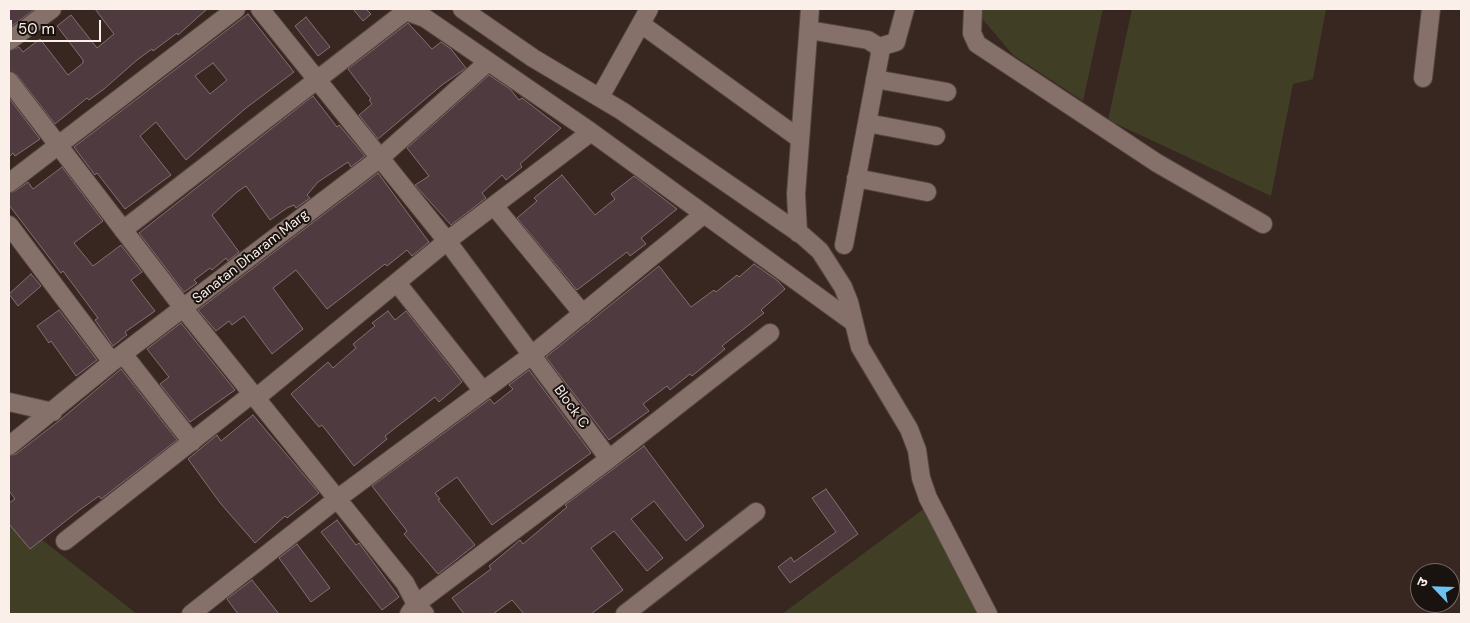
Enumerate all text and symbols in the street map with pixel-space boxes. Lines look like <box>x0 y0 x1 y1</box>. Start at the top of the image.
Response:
scale bar <box>12 10 104 42</box>
text: 50 m <box>18 19 55 39</box>
street label: Sanatan Dharam Marg <box>190 206 312 308</box>
street label: Block C <box>550 382 592 432</box>
north arrow <box>1410 563 1460 613</box>
text: उ <box>1412 575 1432 590</box>

